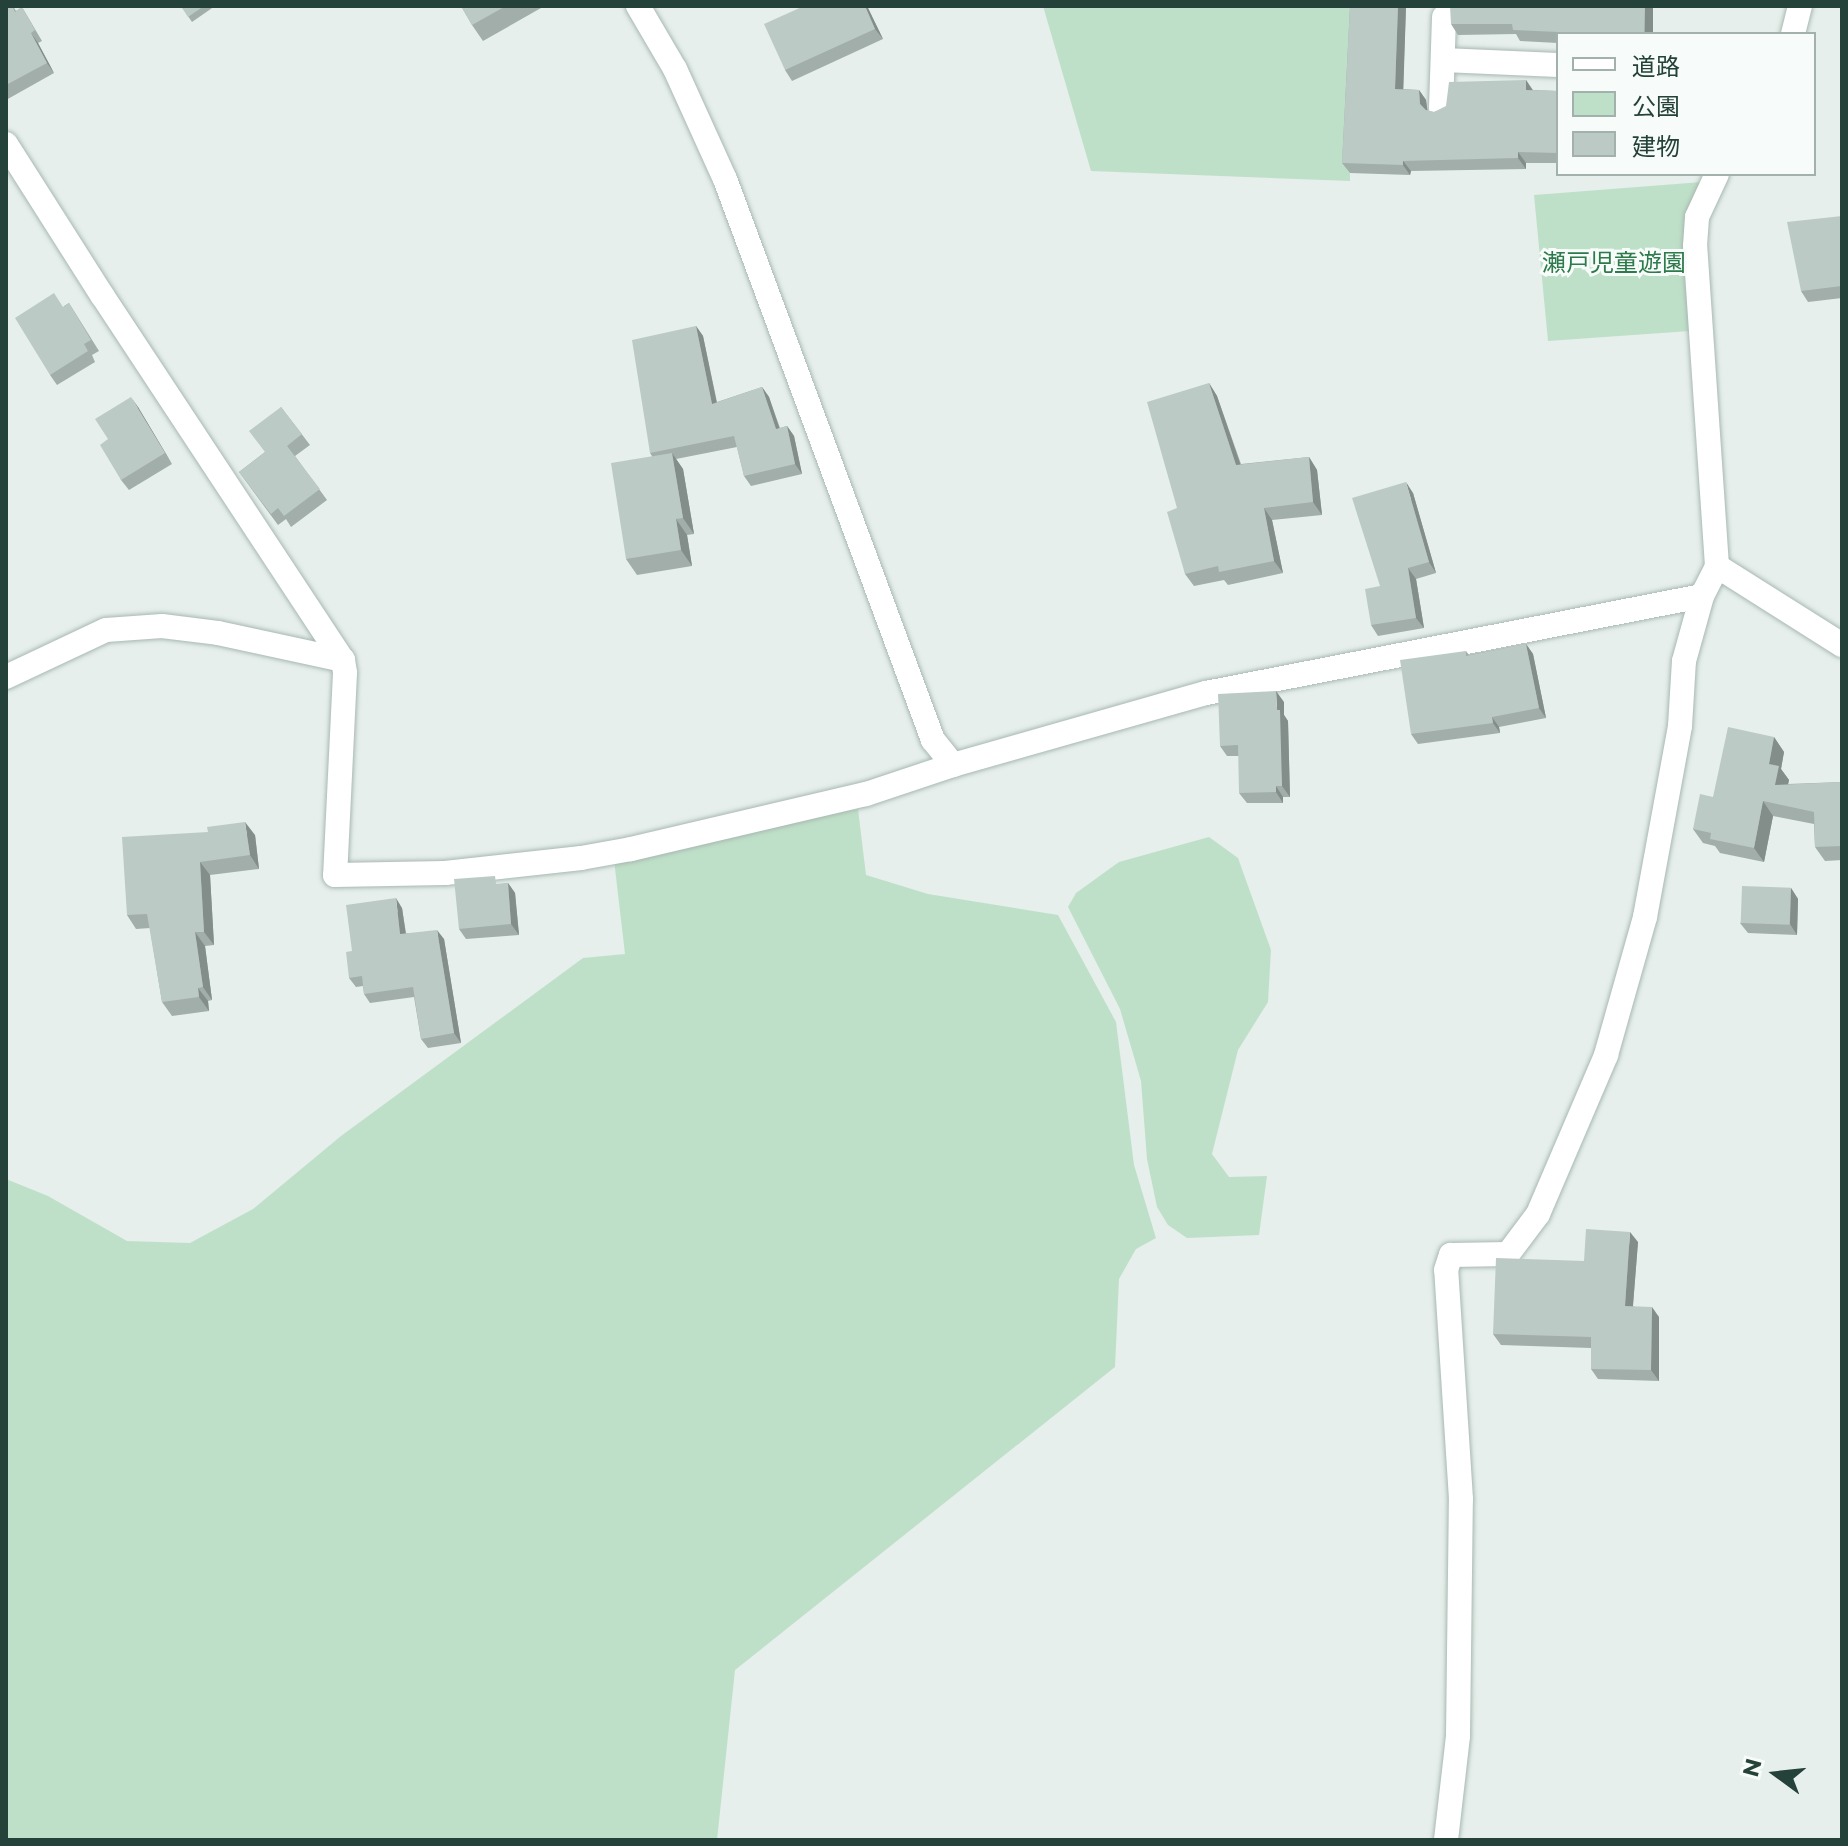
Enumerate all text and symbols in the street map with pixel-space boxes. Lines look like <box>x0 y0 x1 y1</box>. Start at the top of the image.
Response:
legend <box>1556 32 1816 176</box>
text: 道路 <box>1632 52 1680 81</box>
text: 公園 <box>1632 92 1680 121</box>
text: 建物 <box>1632 132 1680 161</box>
park label: 瀬戸児童遊園 <box>1542 249 1686 277</box>
north arrow <box>1736 1734 1816 1814</box>
text: N <box>1737 1756 1768 1780</box>

